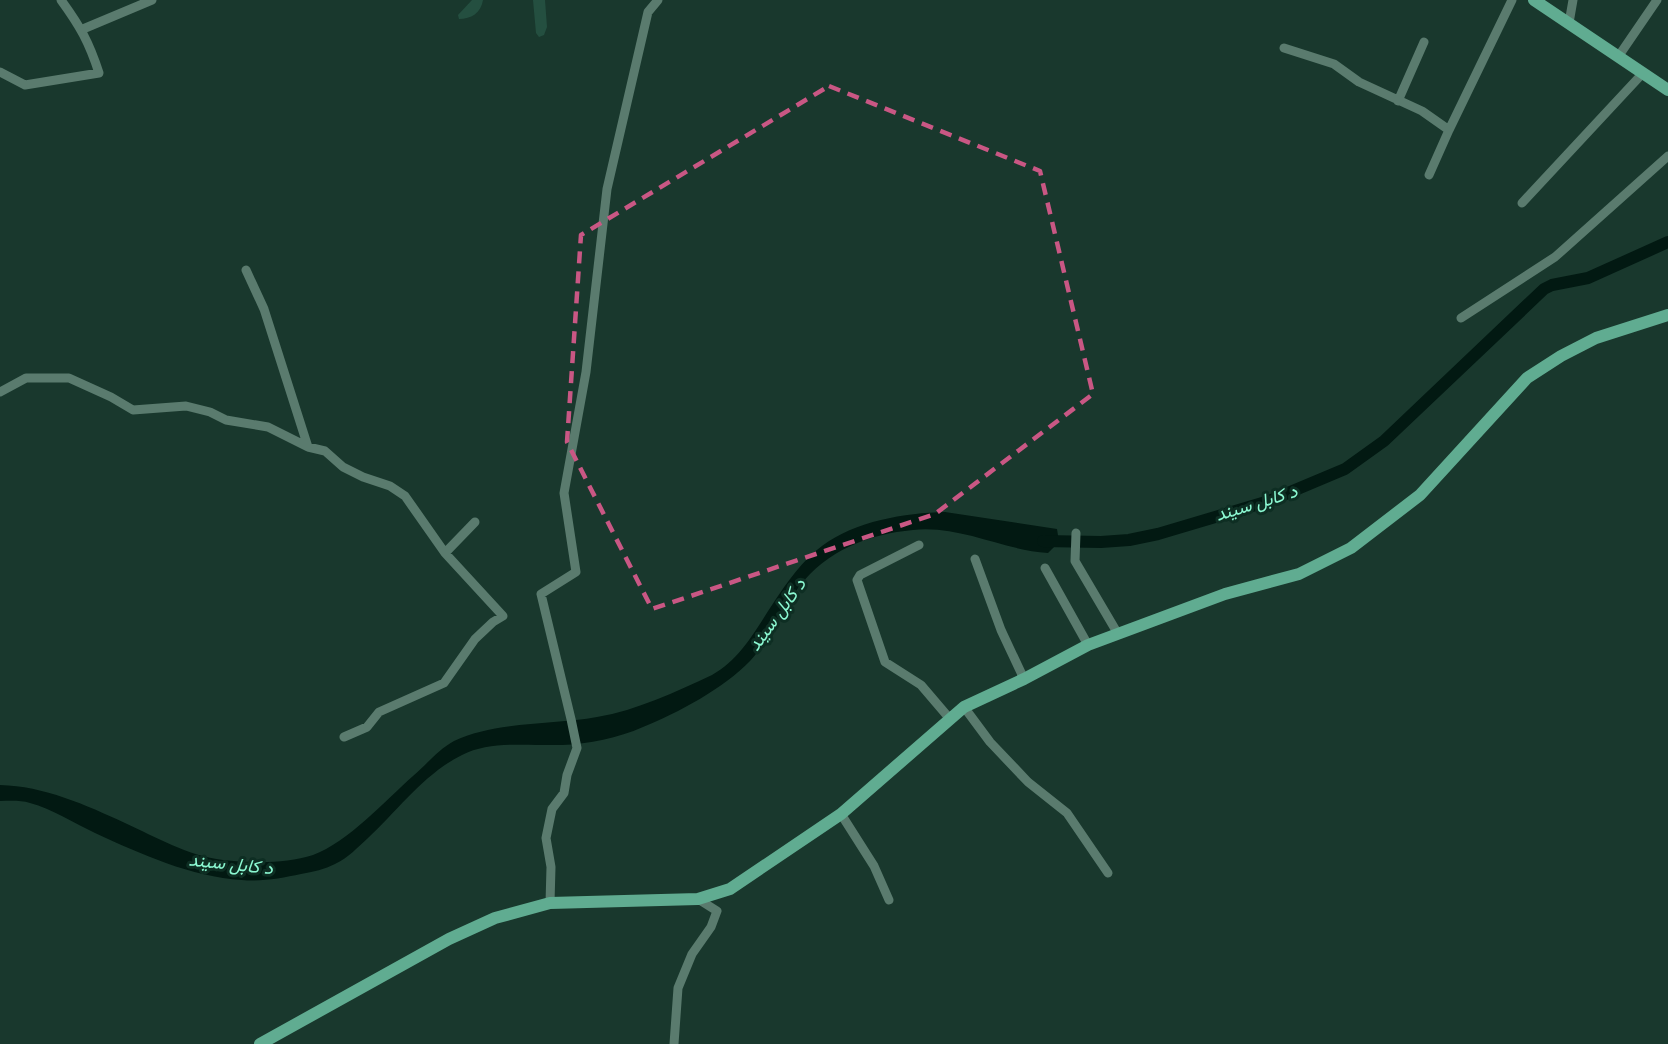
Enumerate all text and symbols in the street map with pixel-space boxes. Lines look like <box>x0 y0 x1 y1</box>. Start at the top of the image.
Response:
water label: د کابل سيند <box>1212 478 1300 526</box>
water label: د کابل سيند <box>741 572 811 655</box>
water label: د کابل سيند <box>188 847 275 879</box>

